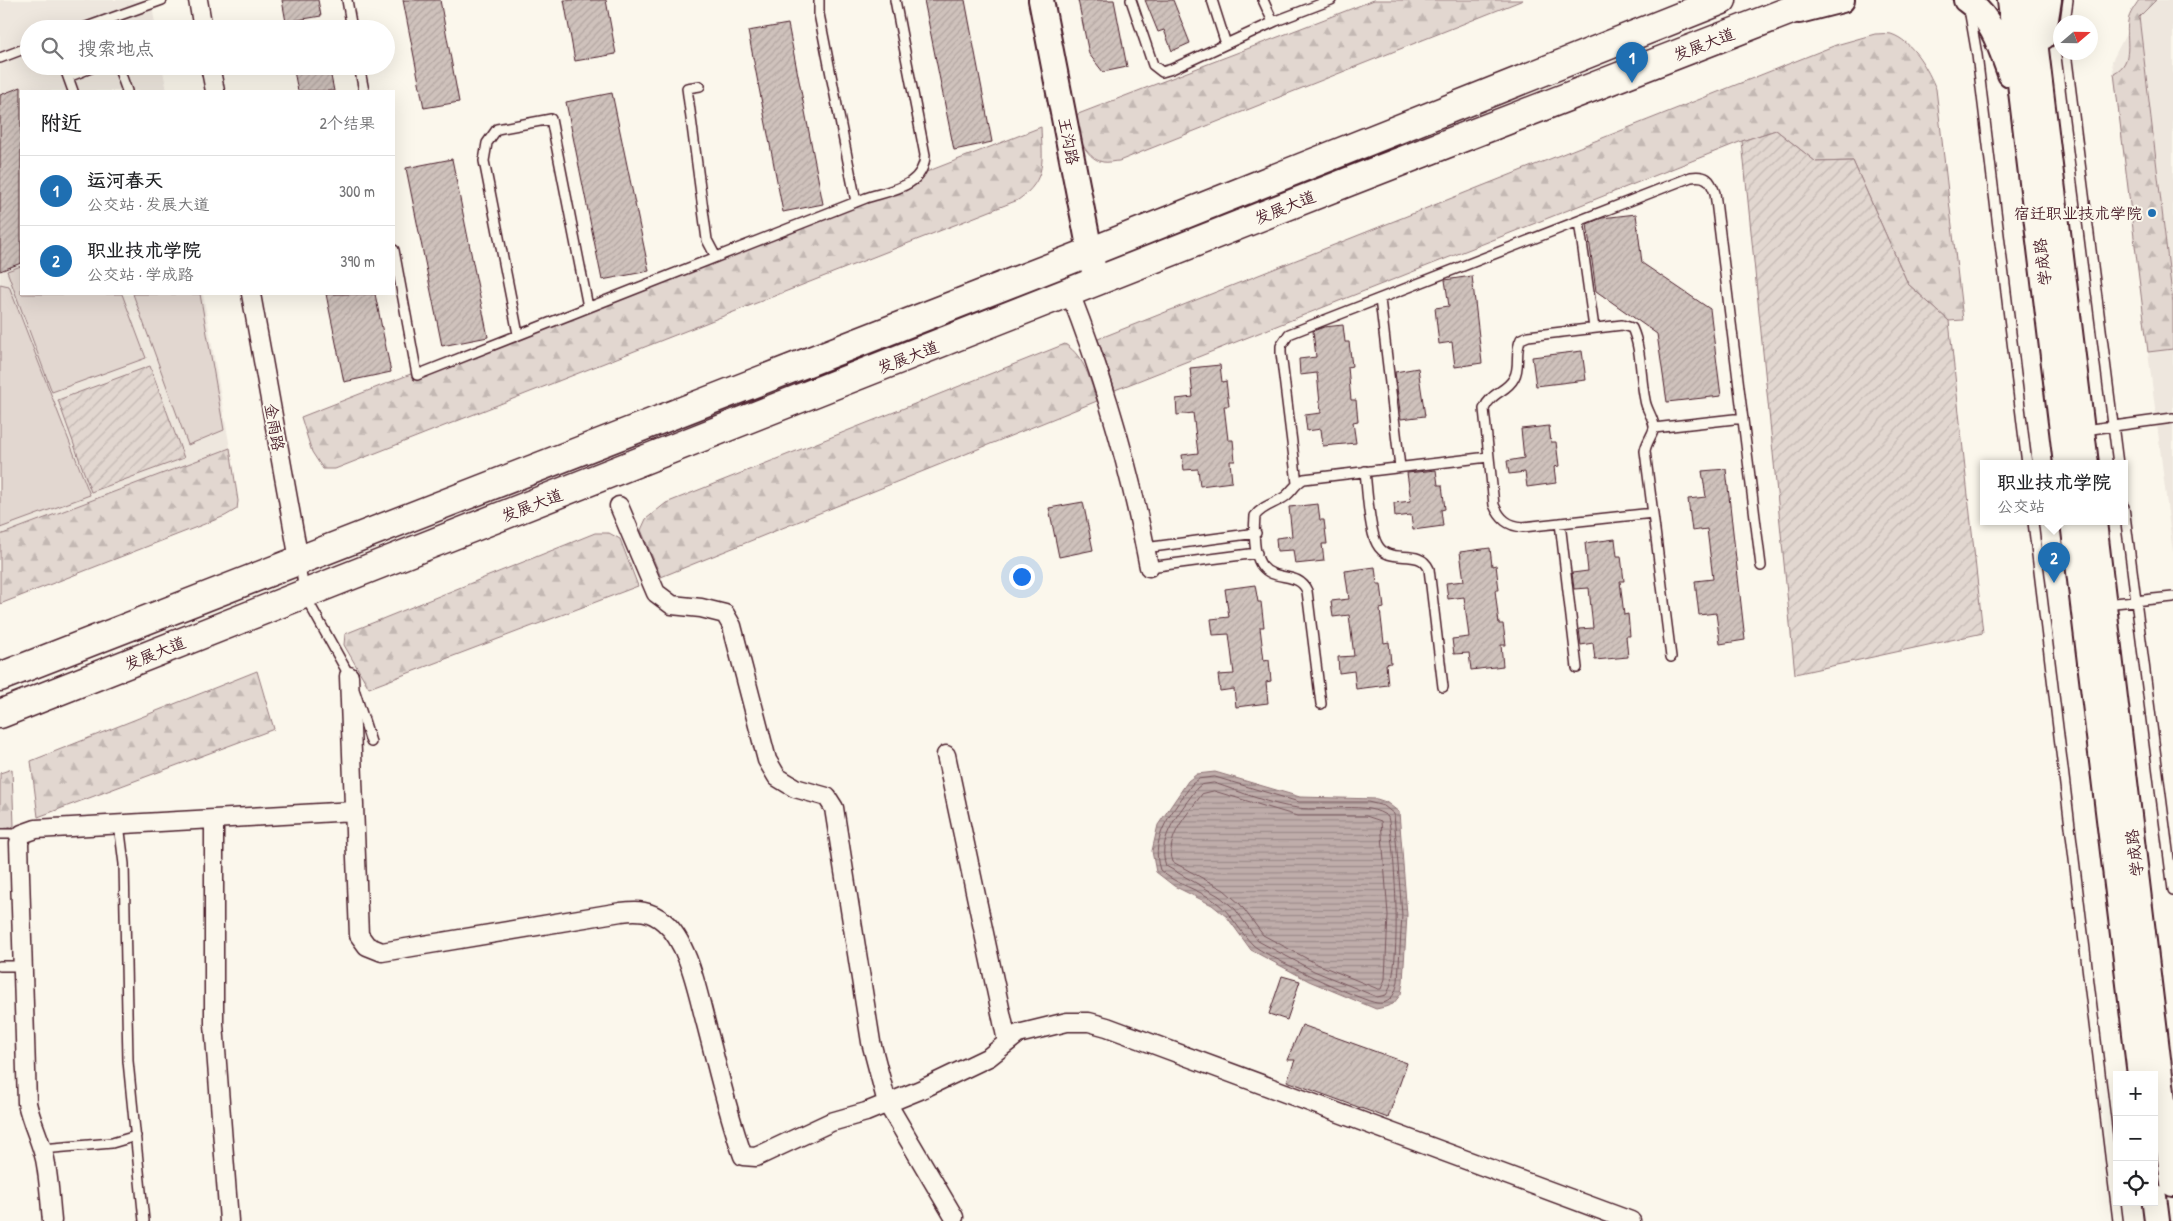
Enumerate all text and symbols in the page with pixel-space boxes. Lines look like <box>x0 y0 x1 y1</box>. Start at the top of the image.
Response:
north arrow <box>2053 15 2098 60</box>
search box <box>20 20 395 75</box>
street label: 发展大道 <box>1670 22 1738 66</box>
icon: search <box>38 34 66 62</box>
text: 搜索地点 <box>78 35 154 61</box>
pin: 1 <box>1616 42 1648 83</box>
text: 附近 <box>40 108 82 137</box>
text: 2个结果 <box>320 112 375 134</box>
street label: 王沟路 <box>1054 115 1084 167</box>
text: 运河春天 <box>87 167 163 193</box>
text: 1 <box>53 180 59 202</box>
text: 300 m <box>339 180 375 202</box>
street label: 发展大道 <box>1251 185 1319 229</box>
text: 公交站 · 发展大道 <box>87 193 210 215</box>
place label: 宿迁职业技术学院 <box>2014 202 2142 224</box>
marker: 宿迁职业技术学院 <box>2146 207 2158 219</box>
text: 职业技术学院 <box>87 237 201 263</box>
street label: 学成路 <box>2028 237 2056 287</box>
text: 2 <box>52 250 60 272</box>
text: 390 m <box>340 250 375 272</box>
text: 公交站 · 学成路 <box>87 263 194 285</box>
street label: 发展大道 <box>874 335 942 379</box>
street label: 金雨路 <box>260 401 290 453</box>
popup <box>1980 460 2128 525</box>
text: 职业技术学院 <box>1997 469 2111 495</box>
street label: 发展大道 <box>498 483 566 527</box>
text: 公交站 <box>1997 495 2045 517</box>
pin: 2 <box>2038 542 2070 583</box>
your location <box>1009 564 1035 590</box>
street label: 发展大道 <box>121 631 189 675</box>
street label: 学成路 <box>2120 828 2148 878</box>
map controls <box>2113 1071 2158 1206</box>
button: + <box>2113 1071 2158 1116</box>
button: − <box>2113 1116 2158 1161</box>
button: locate <box>2113 1161 2158 1206</box>

